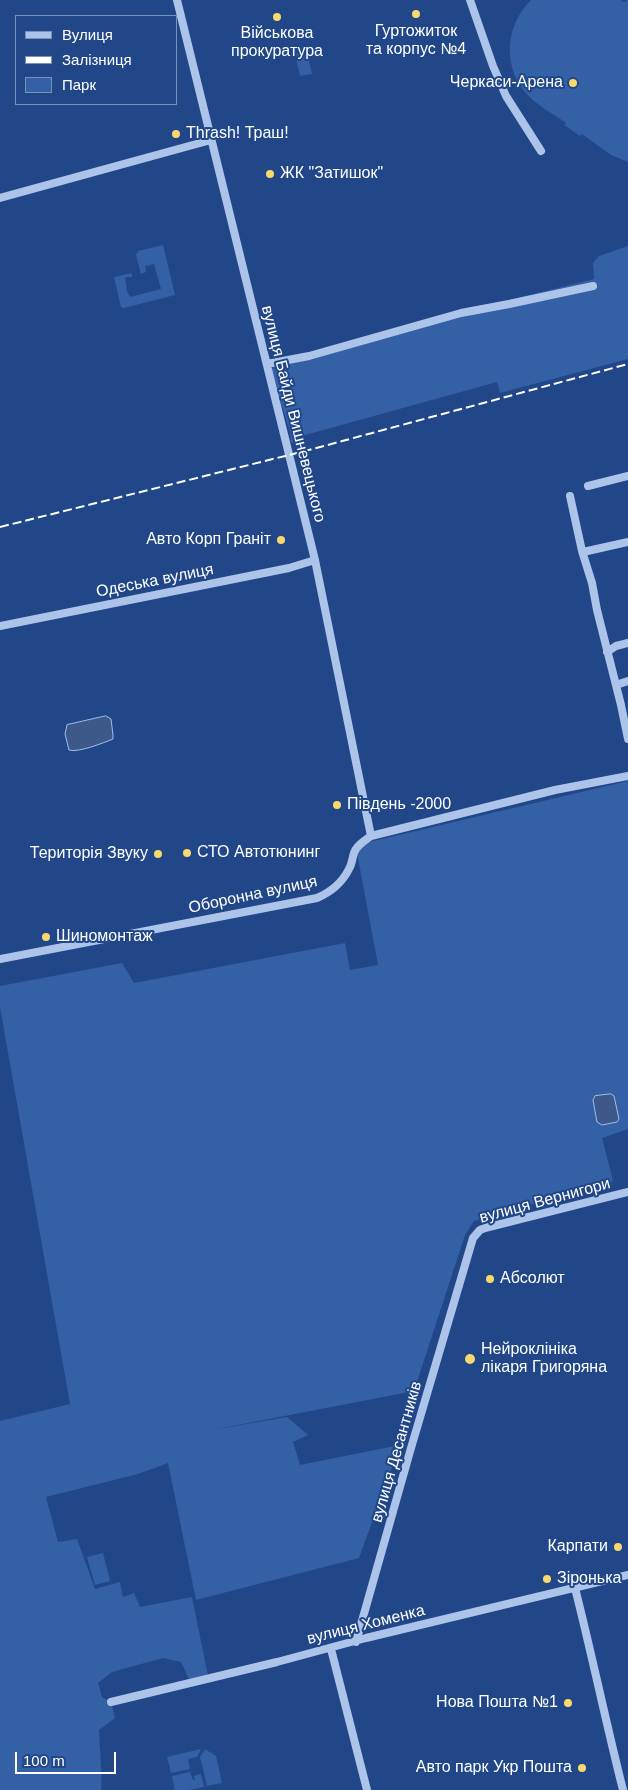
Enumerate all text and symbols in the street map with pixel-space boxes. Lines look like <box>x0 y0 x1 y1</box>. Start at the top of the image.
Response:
marker: Гуртожиток та корпус №4 <box>410 8 422 20</box>
marker: Військова прокуратура <box>271 11 283 23</box>
legend <box>15 15 178 105</box>
place label: Гуртожиток та корпус №4 <box>366 22 466 60</box>
place label: Військова прокуратура <box>231 24 323 62</box>
text: Вулиця <box>62 26 113 43</box>
text: Залізниця <box>62 51 132 68</box>
place label: Черкаси-Арена <box>450 73 563 93</box>
text: Парк <box>62 76 96 93</box>
marker: Черкаси-Арена <box>567 77 579 89</box>
place label: Thrash! Траш! <box>186 124 289 144</box>
marker: Thrash! Траш! <box>170 128 182 140</box>
place label: ЖК "Затишок" <box>280 164 383 184</box>
marker: ЖК "Затишок" <box>264 168 276 180</box>
street label: вулиця Байди Вишневецького <box>257 304 329 524</box>
place label: Авто Корп Граніт <box>146 530 271 550</box>
marker: Авто Корп Граніт <box>275 534 287 546</box>
street label: Одеська вулиця <box>95 560 215 602</box>
place label: Південь -2000 <box>347 795 451 815</box>
marker: Південь -2000 <box>331 799 343 811</box>
place label: СТО Автотюнинг <box>197 843 320 863</box>
place label: Територія Звуку <box>30 844 148 864</box>
marker: СТО Автотюнинг <box>181 847 193 859</box>
marker: Територія Звуку <box>152 848 164 860</box>
street label: Оборонна вулиця <box>187 872 319 918</box>
place label: Шиномонтаж <box>56 927 153 947</box>
marker: Шиномонтаж <box>40 931 52 943</box>
street label: вулиця Вернигори <box>477 1174 613 1228</box>
place label: Абсолют <box>500 1269 565 1289</box>
marker: Абсолют <box>484 1273 496 1285</box>
place label: Нейроклініка лікаря Григоряна <box>481 1340 607 1378</box>
marker: Нейроклініка лікаря Григоряна <box>463 1352 477 1366</box>
street label: вулиця Десантників <box>368 1379 426 1525</box>
place label: Карпати <box>547 1537 608 1557</box>
marker: Карпати <box>612 1541 624 1553</box>
place label: Зіронька <box>557 1569 621 1589</box>
marker: Зіронька <box>541 1573 553 1585</box>
street label: вулиця Хоменка <box>305 1601 427 1649</box>
place label: Нова Пошта №1 <box>436 1693 558 1713</box>
marker: Нова Пошта №1 <box>562 1697 574 1709</box>
scale bar <box>18 1742 119 1774</box>
text: 100 m <box>23 1752 65 1769</box>
place label: Авто парк Укр Пошта <box>416 1758 572 1778</box>
marker: Авто парк Укр Пошта <box>576 1762 588 1774</box>

